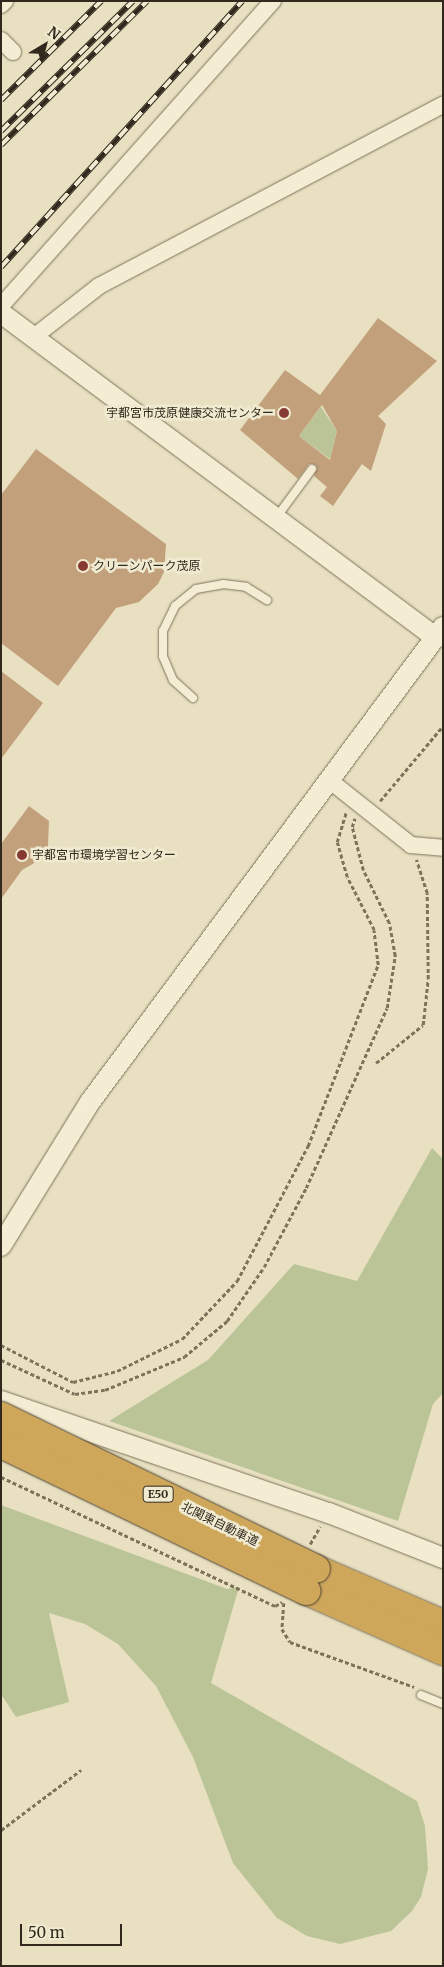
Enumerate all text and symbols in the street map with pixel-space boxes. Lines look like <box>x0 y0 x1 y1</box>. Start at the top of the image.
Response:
north arrow <box>20 20 70 70</box>
text: N <box>44 23 64 44</box>
place label: 宇都宮市茂原健康交流センター <box>106 406 274 420</box>
marker: 宇都宮市茂原健康交流センター <box>278 407 290 419</box>
place label: クリーンパーク茂原 <box>93 559 201 573</box>
marker: クリーンパーク茂原 <box>77 560 89 572</box>
place label: 宇都宮市環境学習センター <box>32 848 176 862</box>
marker: 宇都宮市環境学習センター <box>16 849 28 861</box>
road number: E50 <box>142 1486 174 1502</box>
street label: 北関東自動車道 <box>179 1499 261 1549</box>
scale bar <box>22 1914 125 1946</box>
text: 50 m <box>28 1923 65 1942</box>

